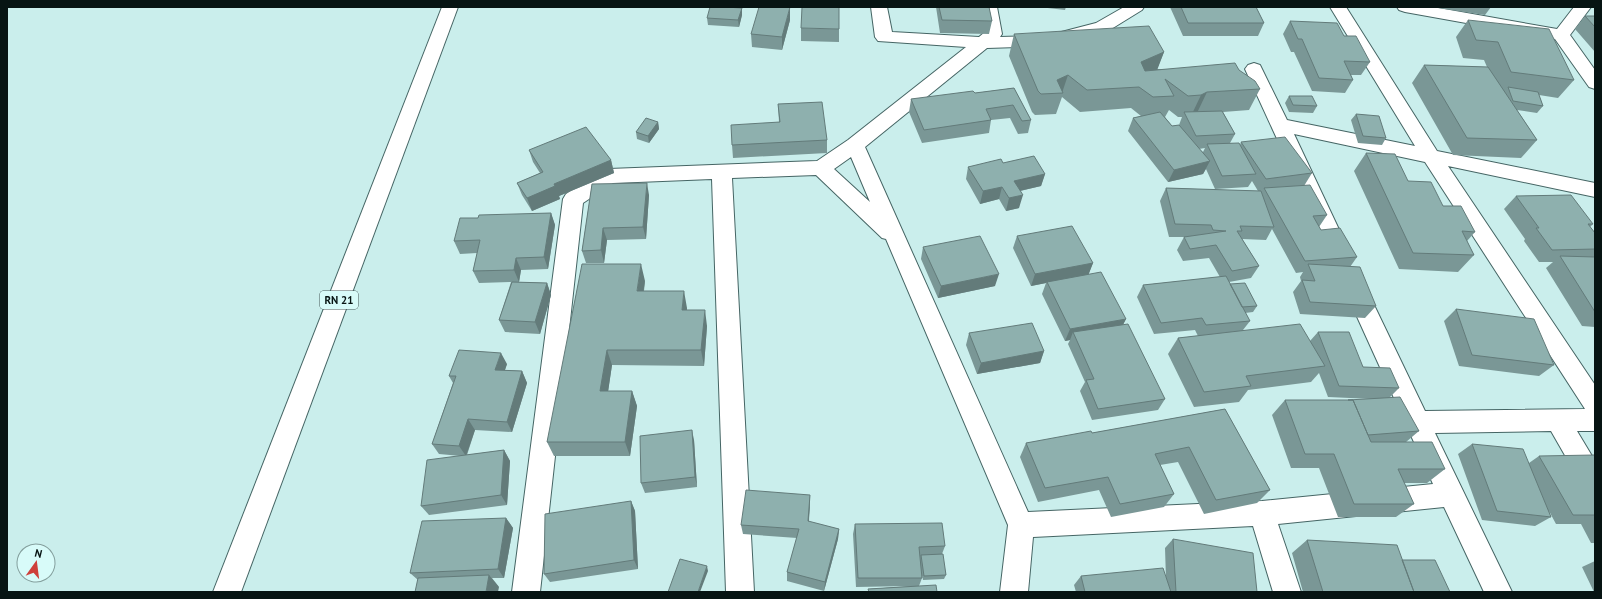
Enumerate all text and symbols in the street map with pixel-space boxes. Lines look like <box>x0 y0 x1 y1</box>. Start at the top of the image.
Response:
road number: RN 21 <box>320 291 358 309</box>
north arrow <box>16 543 56 583</box>
text: N <box>33 546 44 561</box>

